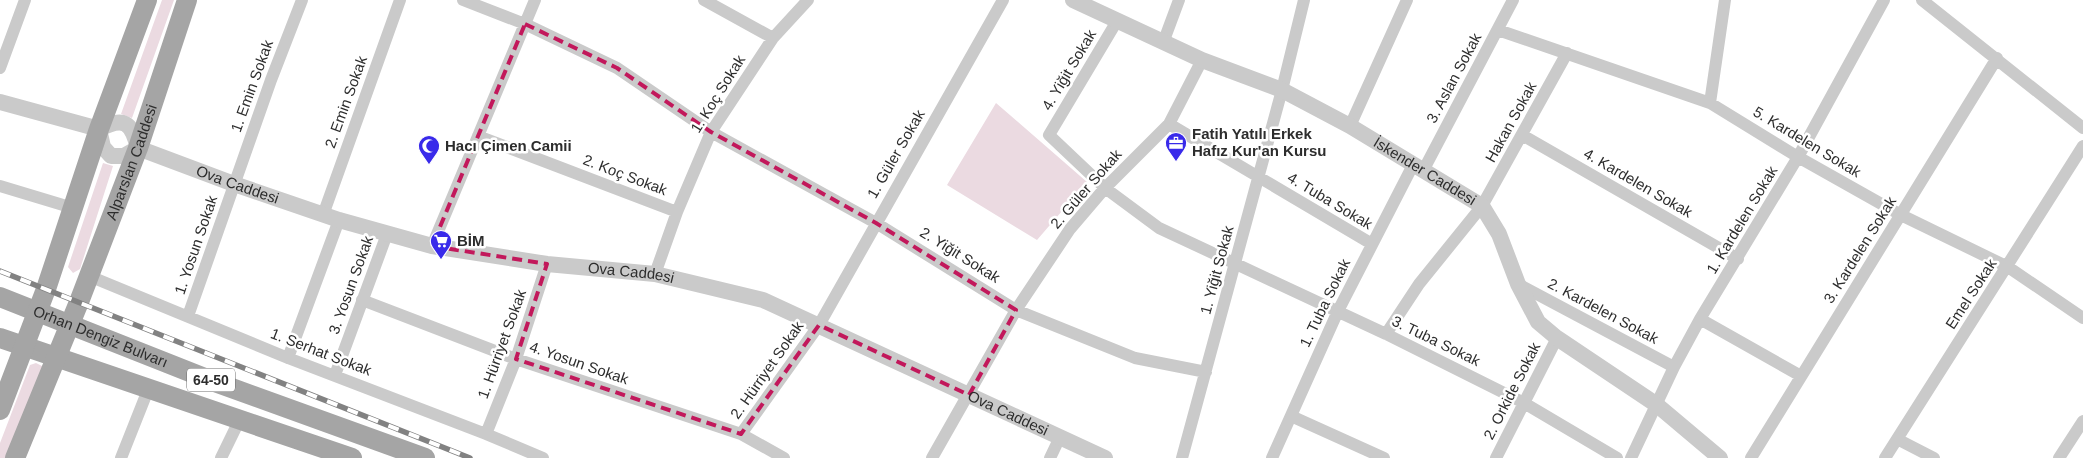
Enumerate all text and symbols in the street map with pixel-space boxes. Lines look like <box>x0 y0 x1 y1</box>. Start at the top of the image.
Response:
street label: 4. Yiğit Sokak <box>1038 26 1100 113</box>
street label: 3. Aslan Sokak <box>1423 30 1485 126</box>
street label: 1. Emin Sokak <box>227 37 276 134</box>
street label: 1. Koç Sokak <box>687 51 748 136</box>
street label: 2. Emin Sokak <box>321 53 370 150</box>
street label: Hakan Sokak <box>1482 78 1540 165</box>
street label: Alparslan Caddesi <box>102 102 160 222</box>
street label: 5. Kardelen Sokak <box>1750 103 1865 181</box>
street label: 1. Güler Sokak <box>863 106 928 201</box>
place label: Fatih Yatılı Erkek Hafız Kur'an Kursu <box>1192 125 1326 159</box>
office icon: Fatih Yatılı Erkek Hafız Kur'an Kursu <box>1164 131 1188 162</box>
street label: İskender Caddesi <box>1371 133 1479 208</box>
mosque icon: Hacı Çimen Camii <box>417 134 441 165</box>
place label: Hacı Çimen Camii <box>445 137 572 154</box>
street label: 2. Güler Sokak <box>1047 145 1125 232</box>
street label: 4. Kardelen Sokak <box>1581 145 1696 221</box>
street label: 2. Koç Sokak <box>581 151 670 198</box>
street label: Ova Caddesi <box>194 162 281 207</box>
street label: 1. Kardelen Sokak <box>1703 162 1781 277</box>
street label: 4. Tuba Sokak <box>1285 169 1376 233</box>
street label: 1. Yosun Sokak <box>171 193 221 296</box>
street label: 3. Kardelen Sokak <box>1820 193 1900 306</box>
street label: 2. Yiğit Sokak <box>917 223 1004 286</box>
street label: 1. Yiğit Sokak <box>1197 223 1237 316</box>
supermarket icon: BİM <box>429 229 453 260</box>
place label: BİM <box>457 232 485 249</box>
street label: 3. Yosun Sokak <box>325 233 376 336</box>
street label: Emel Sokak <box>1942 255 2000 332</box>
street label: 1. Tuba Sokak <box>1296 256 1353 350</box>
street label: Ova Caddesi <box>587 259 676 286</box>
street label: 2. Kardelen Sokak <box>1545 274 1662 347</box>
street label: 1. Hürriyet Sokak <box>474 286 529 401</box>
street label: Orhan Dengiz Bulvarı <box>31 302 170 371</box>
street label: 3. Tuba Sokak <box>1389 312 1483 369</box>
street label: 2. Hürriyet Sokak <box>727 317 807 422</box>
street label: 1. Serhat Sokak <box>268 324 375 379</box>
street label: 4. Yosun Sokak <box>528 338 631 388</box>
street label: 2. Orkide Sokak <box>1480 339 1544 442</box>
road number: 64-50 <box>187 368 235 392</box>
street label: Ova Caddesi <box>965 387 1051 439</box>

